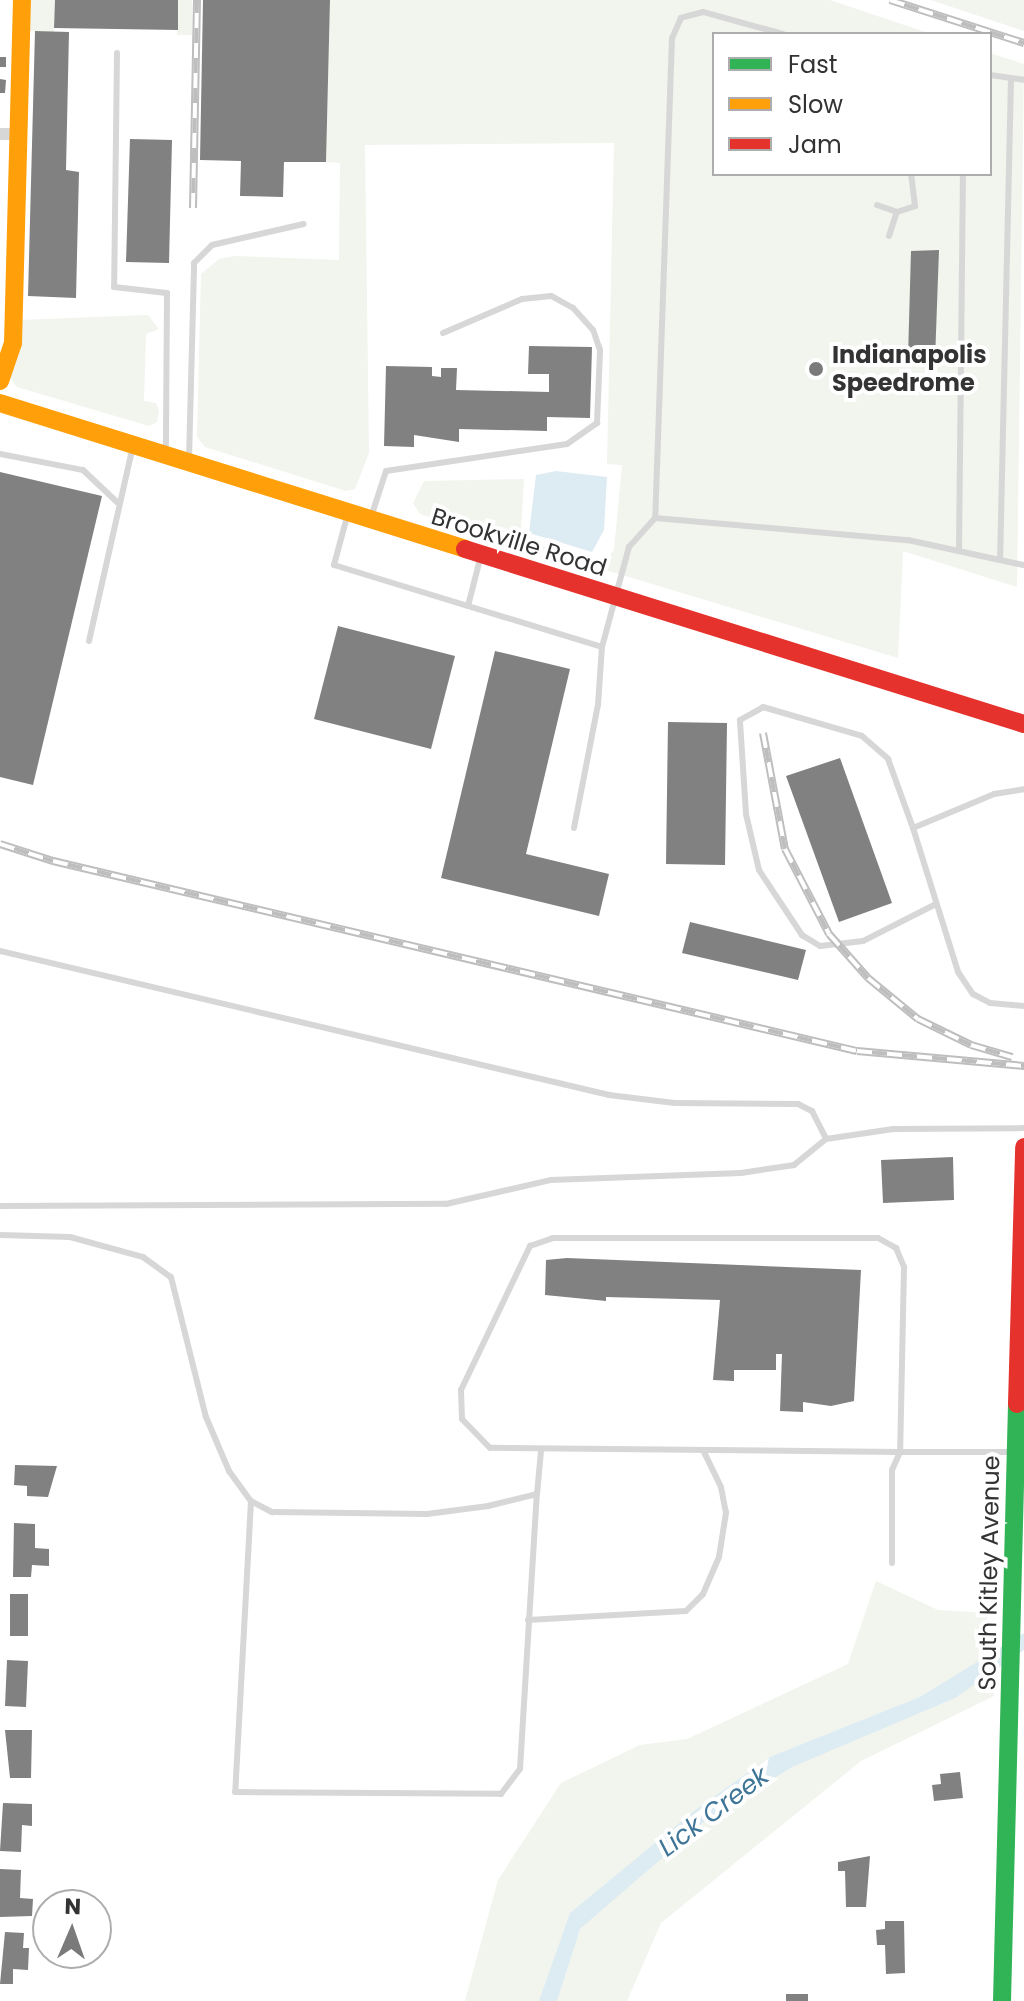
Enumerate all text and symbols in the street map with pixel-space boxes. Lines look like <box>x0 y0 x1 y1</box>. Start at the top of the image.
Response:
legend <box>712 32 992 176</box>
text: Fast <box>788 48 838 81</box>
text: Slow <box>788 88 843 121</box>
text: Jam <box>788 128 842 161</box>
place label: Indianapolis Speedrome <box>832 341 987 397</box>
marker: Indianapolis Speedrome <box>807 360 825 378</box>
street label: Brookville Road <box>428 502 610 582</box>
street label: South Kitley Avenue <box>973 1455 1005 1691</box>
water label: Lick Creek <box>653 1760 775 1864</box>
north arrow <box>32 1889 112 1969</box>
text: N <box>64 1891 82 1922</box>

